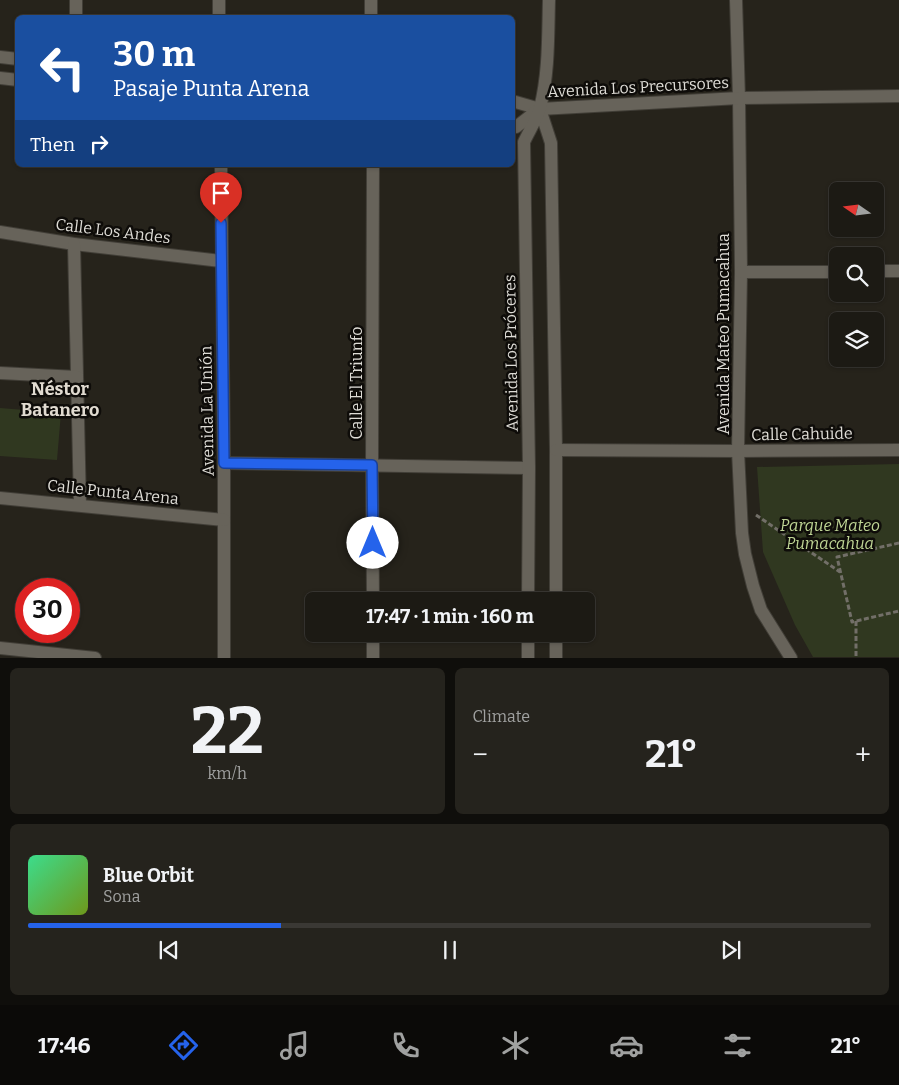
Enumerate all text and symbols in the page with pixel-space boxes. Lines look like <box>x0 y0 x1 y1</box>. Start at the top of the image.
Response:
text: 30 m <box>113 33 195 75</box>
icon: left <box>30 35 95 100</box>
street label: Avenida Los Precursores <box>547 73 729 101</box>
text: Pasaje Punta Arena <box>113 75 309 102</box>
icon: right <box>85 130 113 158</box>
text: Then <box>30 133 75 156</box>
pin <box>200 172 242 223</box>
icon: arrive <box>207 179 235 207</box>
north arrow <box>829 182 884 238</box>
map controls <box>829 182 884 367</box>
street label: Calle Los Andes <box>54 215 172 247</box>
street label: Avenida Mateo Pumacahua <box>714 233 733 435</box>
button: search <box>829 247 884 302</box>
street label: Avenida Los Próceres <box>500 274 522 432</box>
button: layers <box>829 312 884 367</box>
street label: Calle El Triunfo <box>347 327 366 439</box>
street label: Avenida La Unión <box>196 346 218 476</box>
district label: Néstor Batanero <box>21 378 99 421</box>
street label: Calle Cahuide <box>751 424 853 444</box>
street label: Calle Punta Arena <box>46 476 180 508</box>
position arrow <box>346 516 398 568</box>
park label: Parque Mateo Pumacahua <box>780 516 880 553</box>
speed limit sign: 30 <box>15 578 80 643</box>
text: 17:47 · 1 min · 160 m <box>366 605 534 628</box>
text: 22 <box>191 692 264 770</box>
text: Climate <box>473 707 530 726</box>
text: 21° <box>645 731 698 777</box>
text: − <box>473 738 488 771</box>
text: + <box>855 738 871 771</box>
text: km/h <box>207 764 247 783</box>
text: Blue Orbit <box>103 864 194 887</box>
text: Sona <box>103 887 140 906</box>
icon: previous <box>155 936 183 964</box>
icon: pause <box>436 936 464 964</box>
icon: next <box>717 936 745 964</box>
icon: directions <box>166 1028 201 1063</box>
icon: music <box>277 1028 312 1063</box>
icon: phone <box>388 1028 423 1063</box>
icon: climate <box>498 1028 533 1063</box>
icon: car <box>609 1028 644 1063</box>
icon: filters <box>720 1028 755 1063</box>
text: 17:46 <box>38 1032 91 1059</box>
text: 21° <box>830 1032 861 1059</box>

